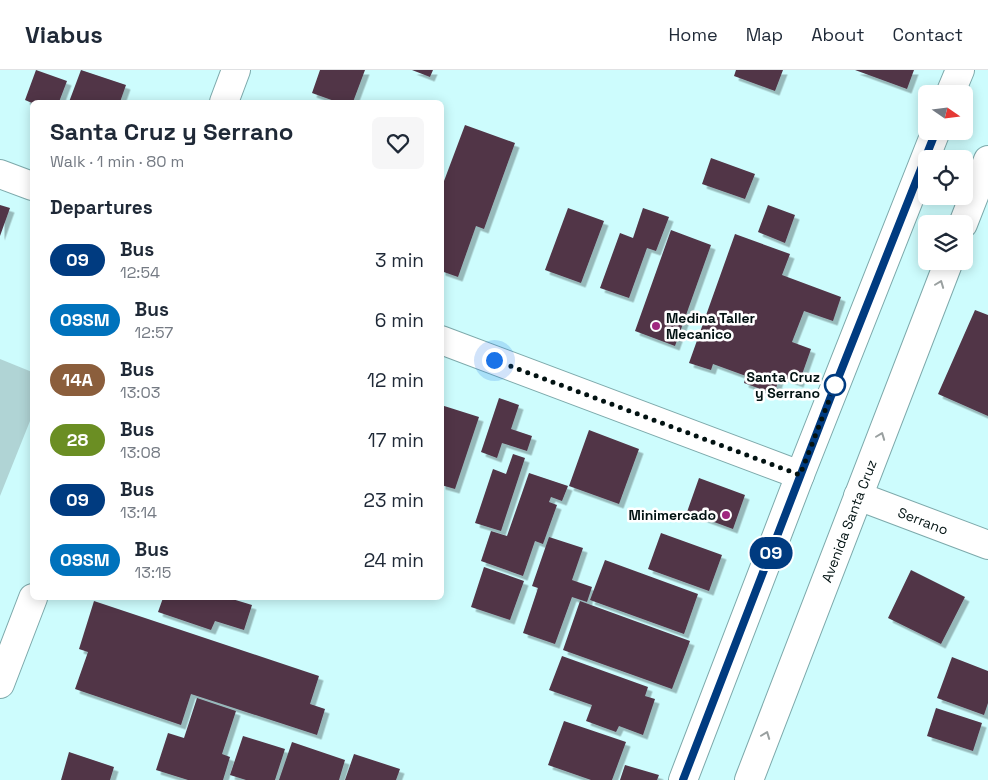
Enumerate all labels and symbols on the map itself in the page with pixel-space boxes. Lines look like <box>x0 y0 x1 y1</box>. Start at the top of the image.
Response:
north arrow <box>918 85 972 140</box>
one-way arrow <box>934 281 944 289</box>
place label: Medina Taller Mecanico <box>666 309 756 343</box>
marker: Medina Taller Mecanico <box>650 320 662 332</box>
your location <box>482 348 507 373</box>
place label: Santa Cruz y Serrano <box>747 368 820 402</box>
marker: Santa Cruz y Serrano <box>824 374 846 396</box>
one-way arrow <box>875 432 886 441</box>
street label: Avenida Santa Cruz <box>817 457 881 585</box>
street label: Serrano <box>895 503 951 539</box>
place label: Minimercado <box>629 506 716 524</box>
marker: Minimercado <box>720 509 732 521</box>
line badge: 09 <box>748 537 794 569</box>
one-way arrow <box>760 731 770 739</box>

